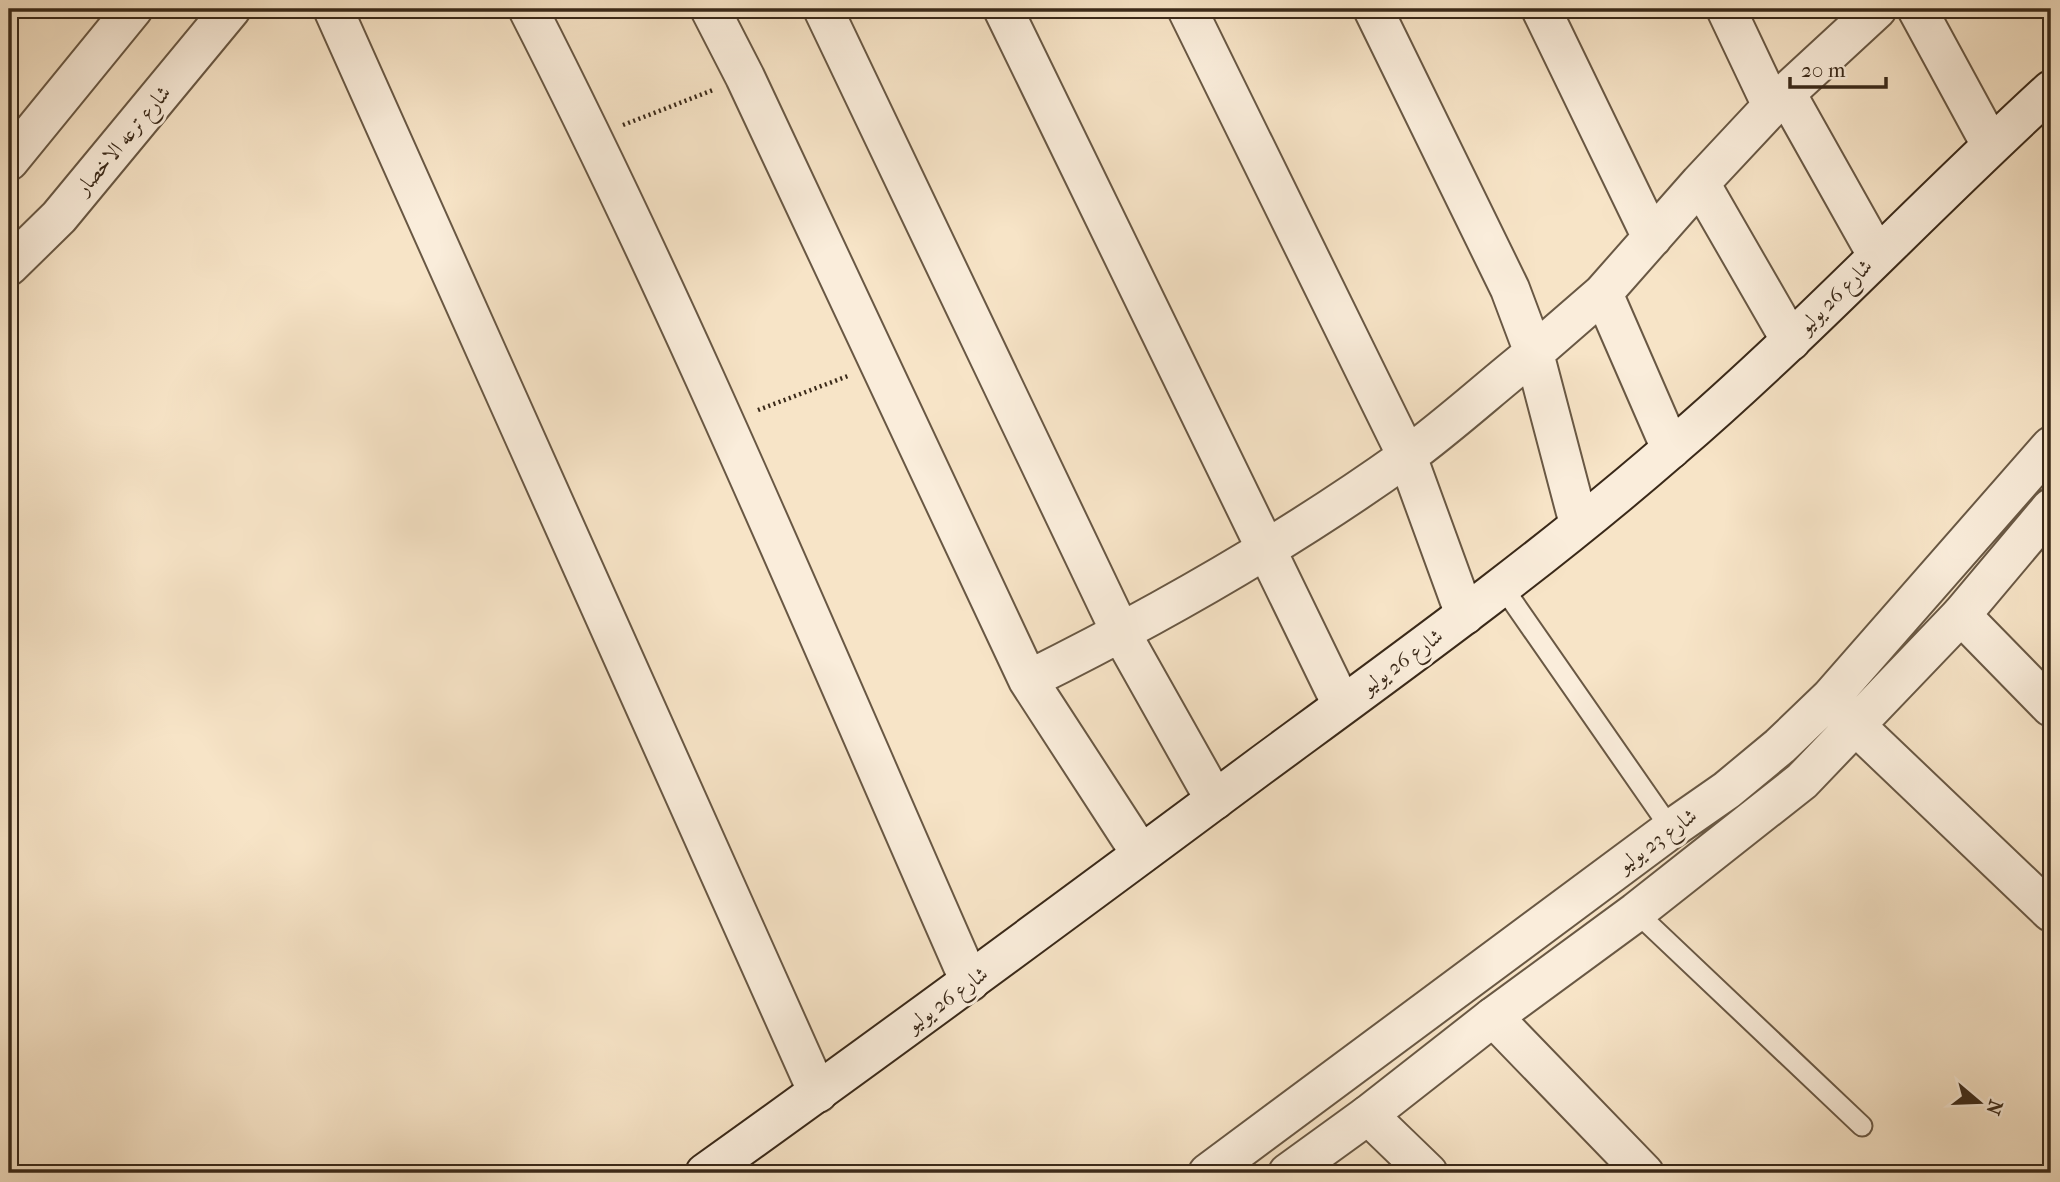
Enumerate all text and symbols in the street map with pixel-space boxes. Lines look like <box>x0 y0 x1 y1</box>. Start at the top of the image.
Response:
scale bar <box>1790 46 1887 90</box>
text: 20 m <box>1801 58 1846 82</box>
street label: شارع ترعه الاخصار <box>69 81 180 205</box>
street label: شارع 26 يوليو <box>1792 254 1881 344</box>
street label: شارع 26 يوليو <box>1355 623 1451 705</box>
street label: شارع 23 يوليو <box>1611 803 1705 883</box>
street label: شارع 26 يوليو <box>900 961 996 1043</box>
north arrow <box>1944 1066 2014 1136</box>
text: N <box>1981 1097 2007 1118</box>

